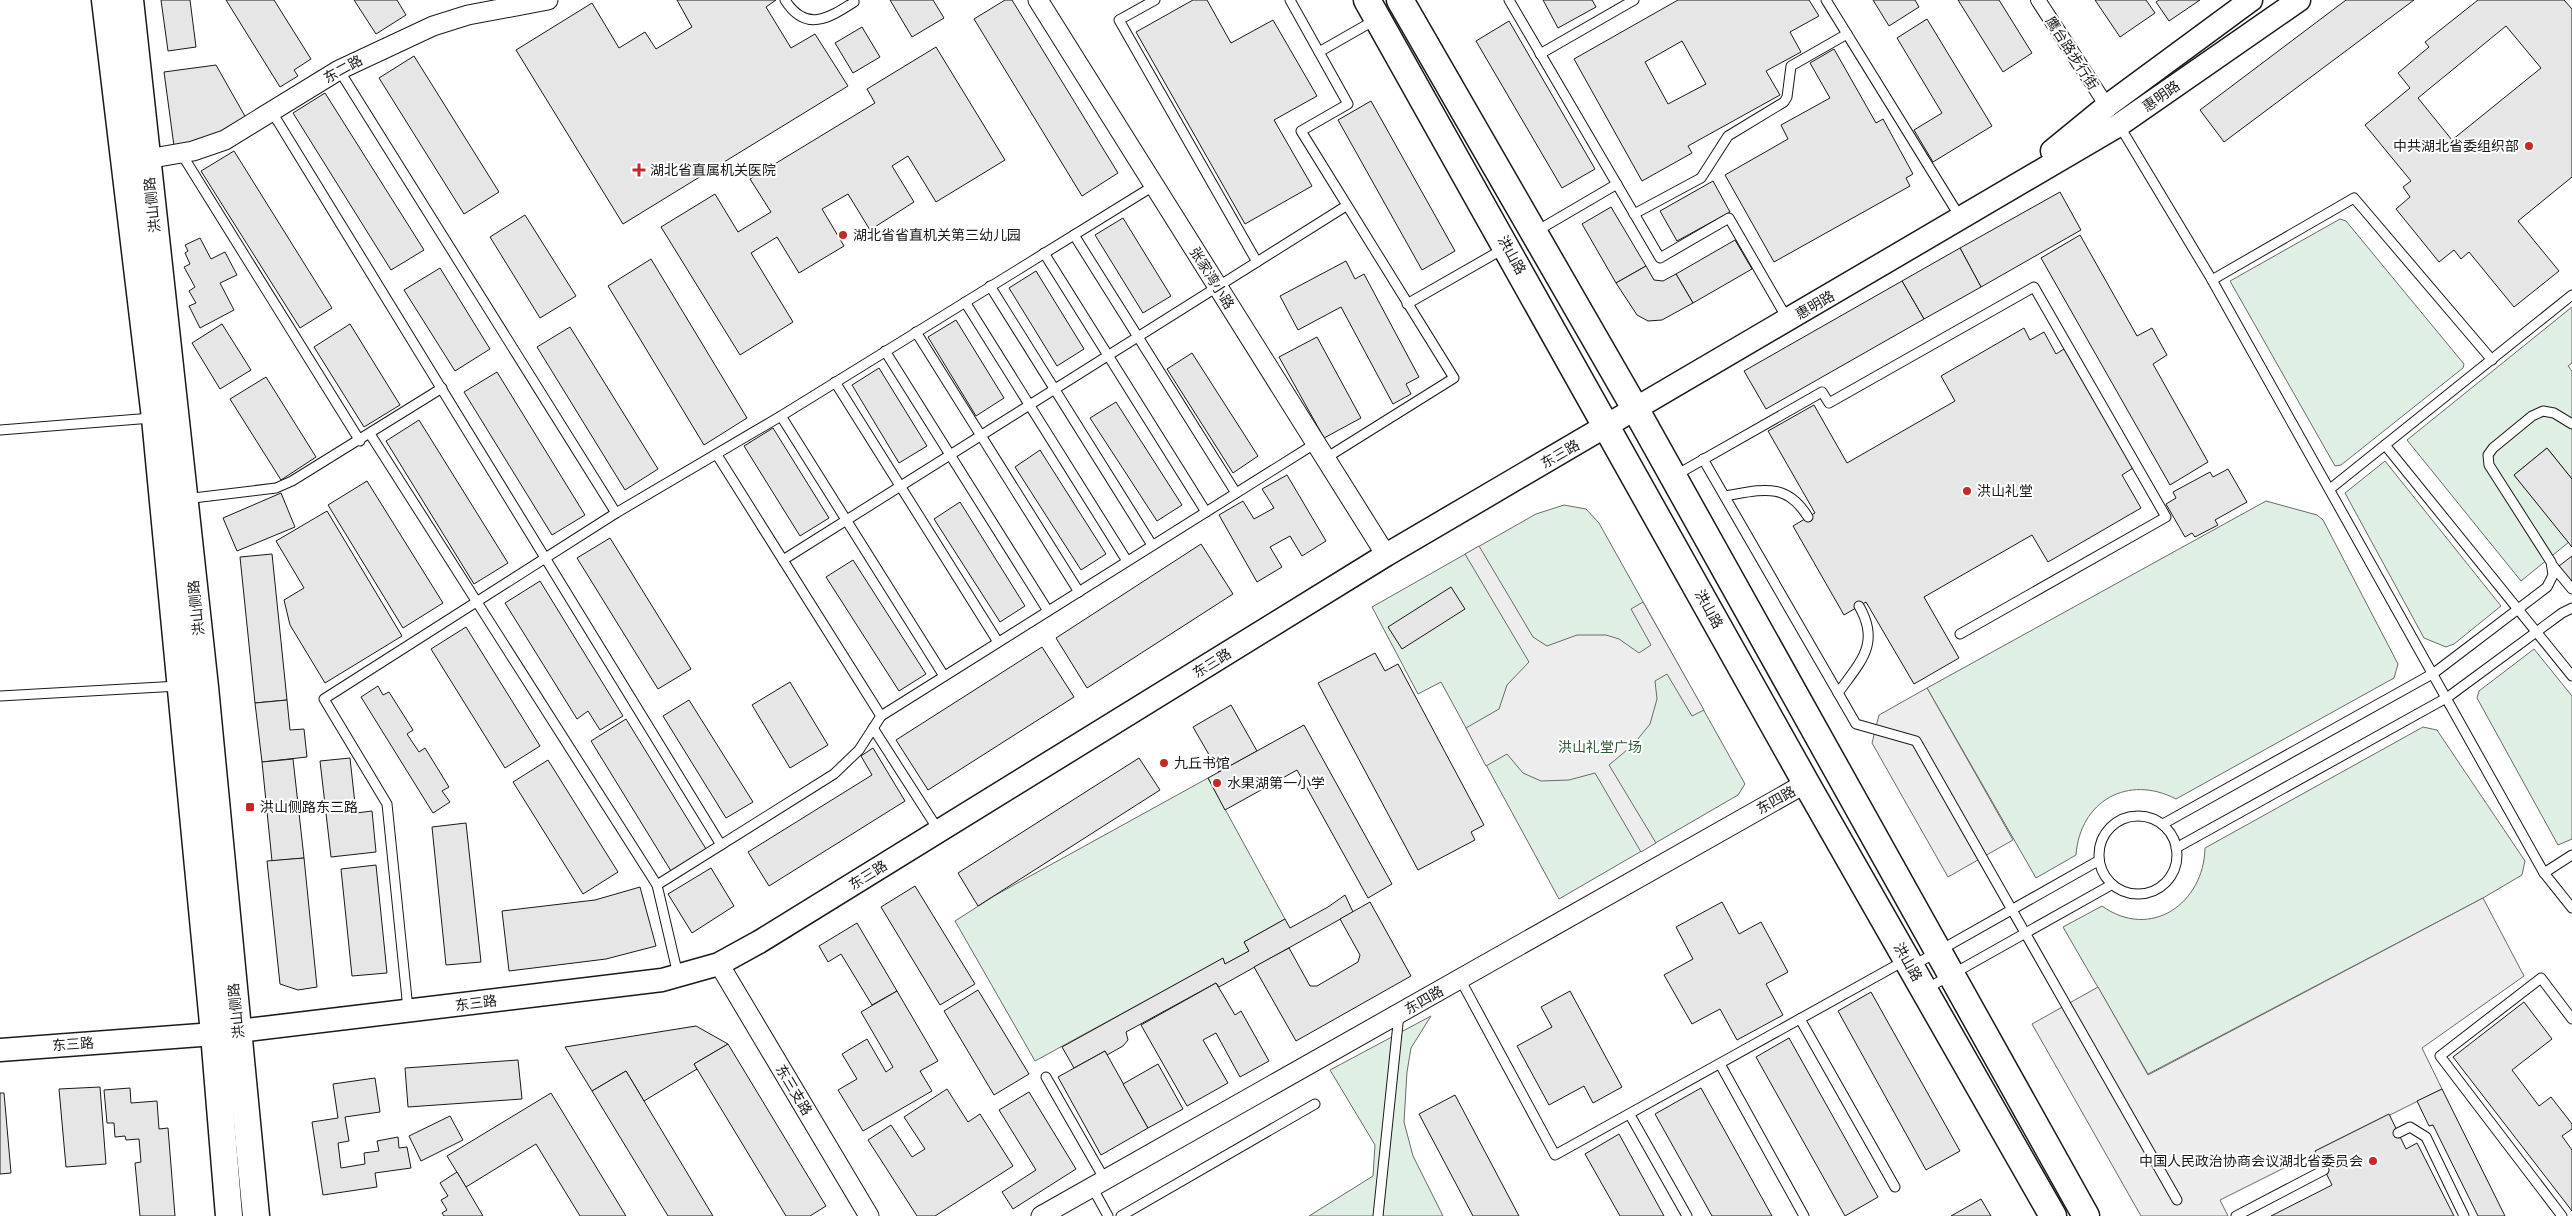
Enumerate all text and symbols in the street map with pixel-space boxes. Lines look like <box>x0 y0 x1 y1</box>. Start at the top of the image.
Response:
street label: 鹰台路步行街 <box>2042 13 2102 93</box>
street label: 东二路 <box>321 52 365 86</box>
street label: 惠明路 <box>2139 77 2183 115</box>
place label: 中共湖北省委组织部 <box>2393 138 2519 154</box>
marker: 中共湖北省委组织部 <box>2523 140 2535 152</box>
place label: 湖北省直属机关医院 <box>650 162 776 178</box>
marker: 湖北省直属机关医院 <box>632 163 646 177</box>
street label: 洪山侧路 <box>141 176 163 234</box>
place label: 湖北省省直机关第三幼儿园 <box>853 227 1021 243</box>
marker: 湖北省省直机关第三幼儿园 <box>837 229 849 241</box>
street label: 洪山路 <box>1495 233 1529 277</box>
street label: 张家湾小路 <box>1187 244 1237 312</box>
street label: 惠明路 <box>1793 288 1837 322</box>
street label: 东三路 <box>1538 437 1582 471</box>
place label: 洪山礼堂 <box>1977 483 2033 499</box>
marker: 洪山礼堂 <box>1961 485 1973 497</box>
street label: 洪山侧路 <box>185 579 207 637</box>
street label: 洪山路 <box>1692 587 1726 631</box>
street label: 东三路 <box>1190 645 1234 681</box>
park label: 洪山礼堂广场 <box>1558 739 1642 755</box>
place label: 九丘书馆 <box>1174 755 1230 771</box>
marker: 九丘书馆 <box>1158 757 1170 769</box>
place label: 水果湖第一小学 <box>1227 775 1325 791</box>
marker: 水果湖第一小学 <box>1211 777 1223 789</box>
street label: 东四路 <box>1754 783 1798 817</box>
place label: 洪山侧路东三路 <box>260 799 358 815</box>
marker: 洪山侧路东三路 <box>244 801 256 813</box>
street label: 东三路 <box>846 857 890 893</box>
street label: 洪山路 <box>1891 940 1925 984</box>
street label: 洪山侧路 <box>225 982 247 1040</box>
street label: 东四路 <box>1402 983 1446 1017</box>
street label: 东三路 <box>454 993 498 1013</box>
street label: 东三路 <box>51 1035 95 1053</box>
street label: 东三支路 <box>773 1062 815 1118</box>
place label: 中国人民政治协商会议湖北省委员会 <box>2139 1153 2363 1169</box>
marker: 中国人民政治协商会议湖北省委员会 <box>2367 1155 2379 1167</box>

